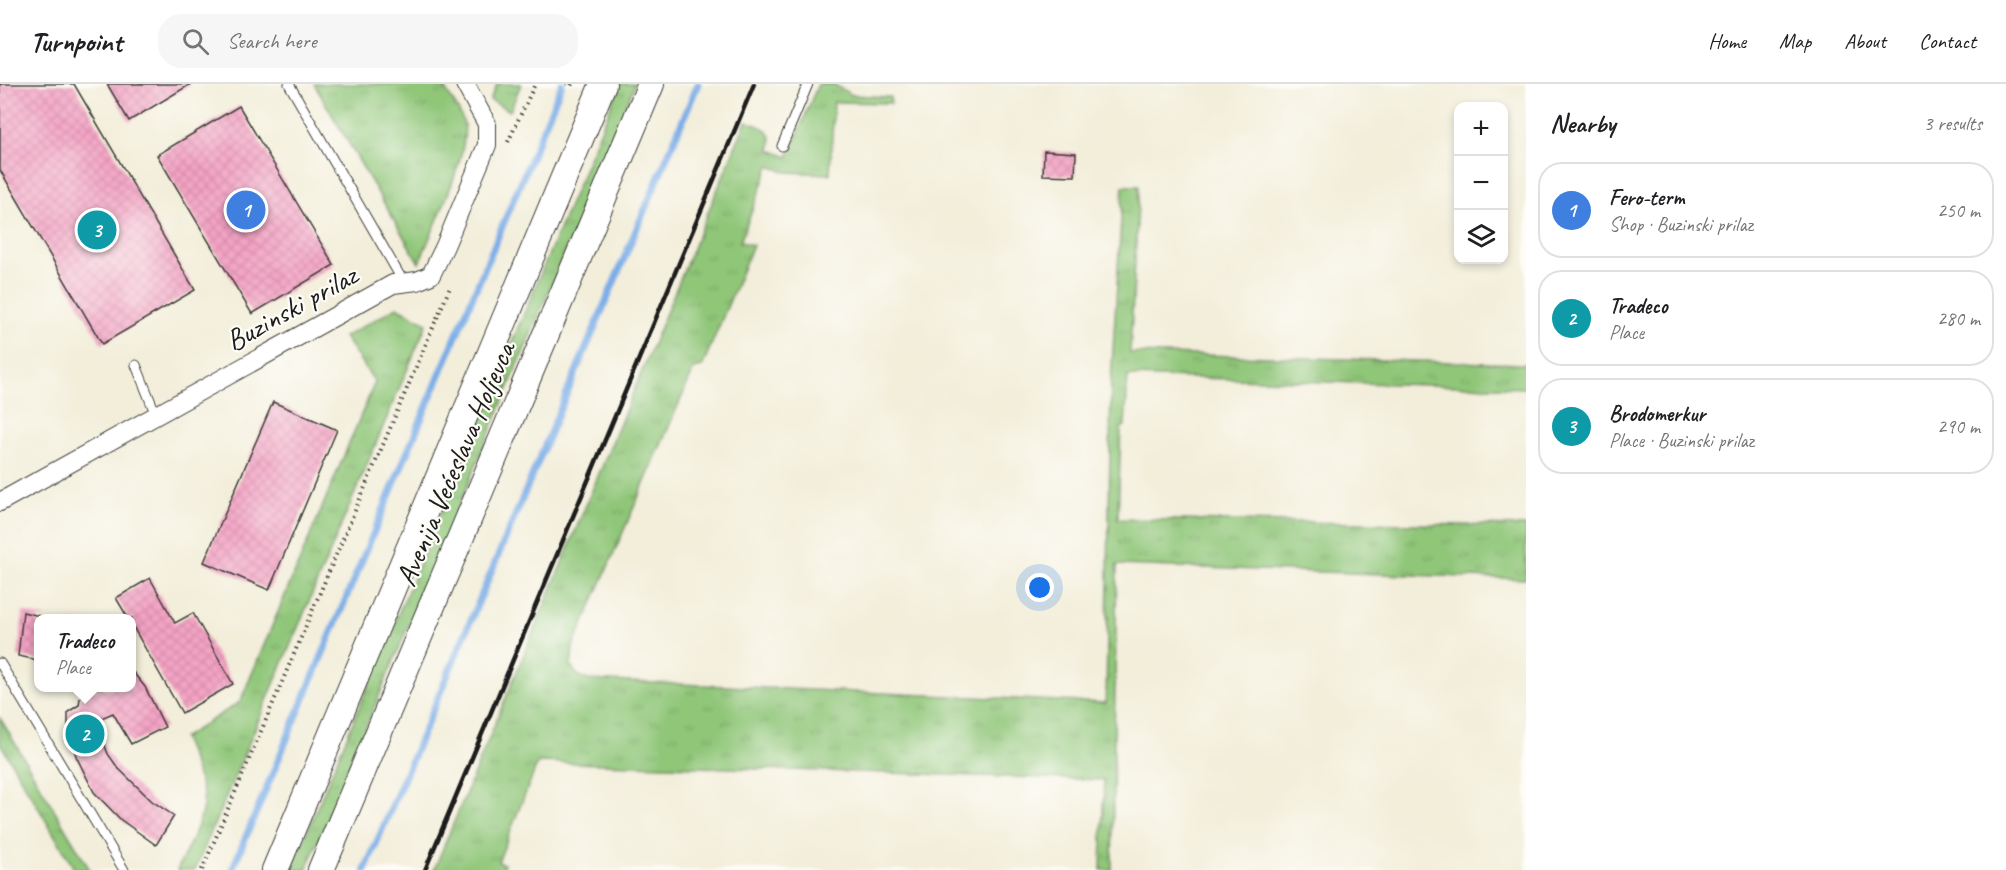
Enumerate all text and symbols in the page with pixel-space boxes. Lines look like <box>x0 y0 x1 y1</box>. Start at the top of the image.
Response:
search box <box>158 14 578 68</box>
text: Turnpoint <box>30 24 122 59</box>
icon: search <box>179 25 212 58</box>
text: Search here <box>227 27 317 55</box>
text: Home <box>1708 28 1746 54</box>
text: Map <box>1779 28 1811 54</box>
text: About <box>1844 28 1886 54</box>
text: Contact <box>1919 28 1976 54</box>
map controls <box>1454 102 1508 264</box>
button: + <box>1454 102 1508 156</box>
text: Nearby <box>1550 107 1615 140</box>
text: 3 results <box>1923 111 1982 136</box>
button: − <box>1454 156 1508 210</box>
text: Fero-term <box>1609 184 1684 212</box>
pin: 1 <box>226 188 266 232</box>
text: 1 <box>1567 198 1576 223</box>
text: 250 m <box>1937 198 1980 223</box>
pin: 3 <box>78 208 116 252</box>
button: layers <box>1454 210 1508 264</box>
text: Shop · Buzinski prilaz <box>1609 212 1753 237</box>
street label: Buzinski prilaz <box>219 255 366 360</box>
text: Tradeco <box>1609 292 1668 320</box>
text: 2 <box>1567 306 1576 331</box>
text: 280 m <box>1937 306 1980 331</box>
text: Place <box>1609 320 1644 345</box>
street label: Avenija Većeslava Holjevca <box>386 334 525 592</box>
text: Brodomerkur <box>1609 400 1705 428</box>
text: 3 <box>1567 414 1576 439</box>
text: 290 m <box>1937 414 1980 439</box>
text: Place · Buzinski prilaz <box>1609 428 1754 453</box>
your location <box>1025 573 1054 602</box>
popup <box>34 614 136 692</box>
text: Tradeco <box>56 627 114 655</box>
text: Place <box>56 655 91 680</box>
pin: 2 <box>66 712 104 756</box>

